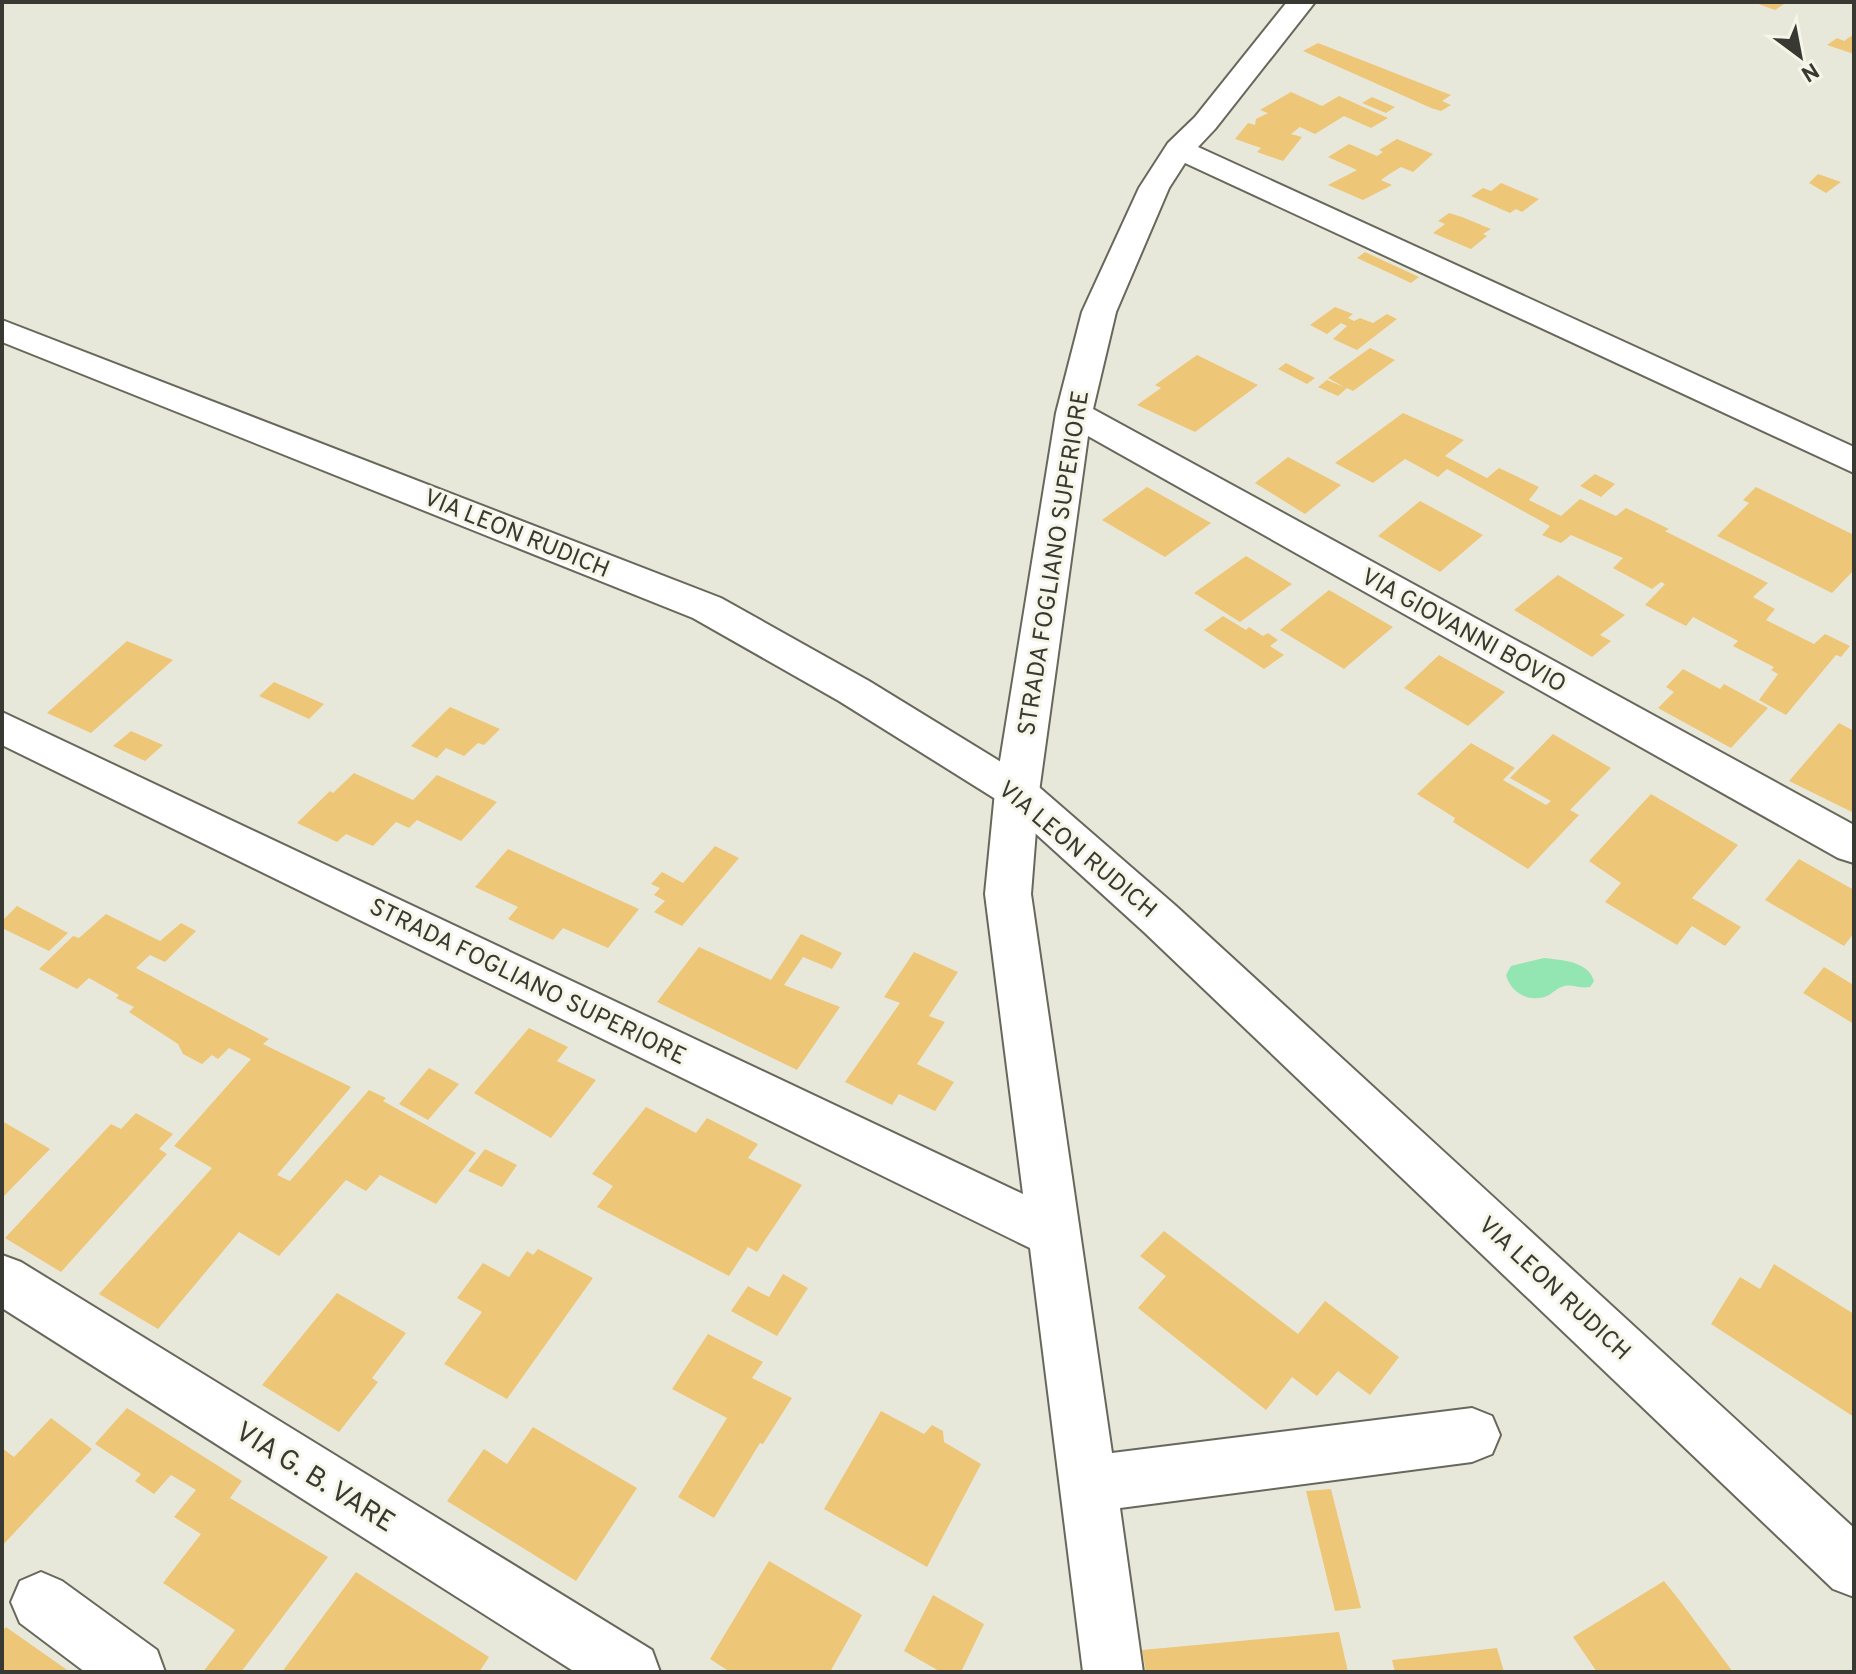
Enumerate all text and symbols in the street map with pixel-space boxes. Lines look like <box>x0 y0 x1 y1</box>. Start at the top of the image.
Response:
north arrow <box>1760 16 1840 96</box>
text: N <box>1795 55 1823 86</box>
street label: STRADA FOGLIANO SUPERIORE <box>1013 389 1097 738</box>
street label: VIA LEON RUDICH <box>419 484 614 586</box>
street label: VIA GIOVANNI BOVIO <box>1355 563 1571 701</box>
street label: VIA LEON RUDICH <box>991 775 1162 926</box>
street label: STRADA FOGLIANO SUPERIORE <box>364 893 691 1073</box>
street label: VIA LEON RUDICH <box>1471 1211 1636 1368</box>
street label: VIA G. B. VARE <box>228 1415 401 1542</box>

